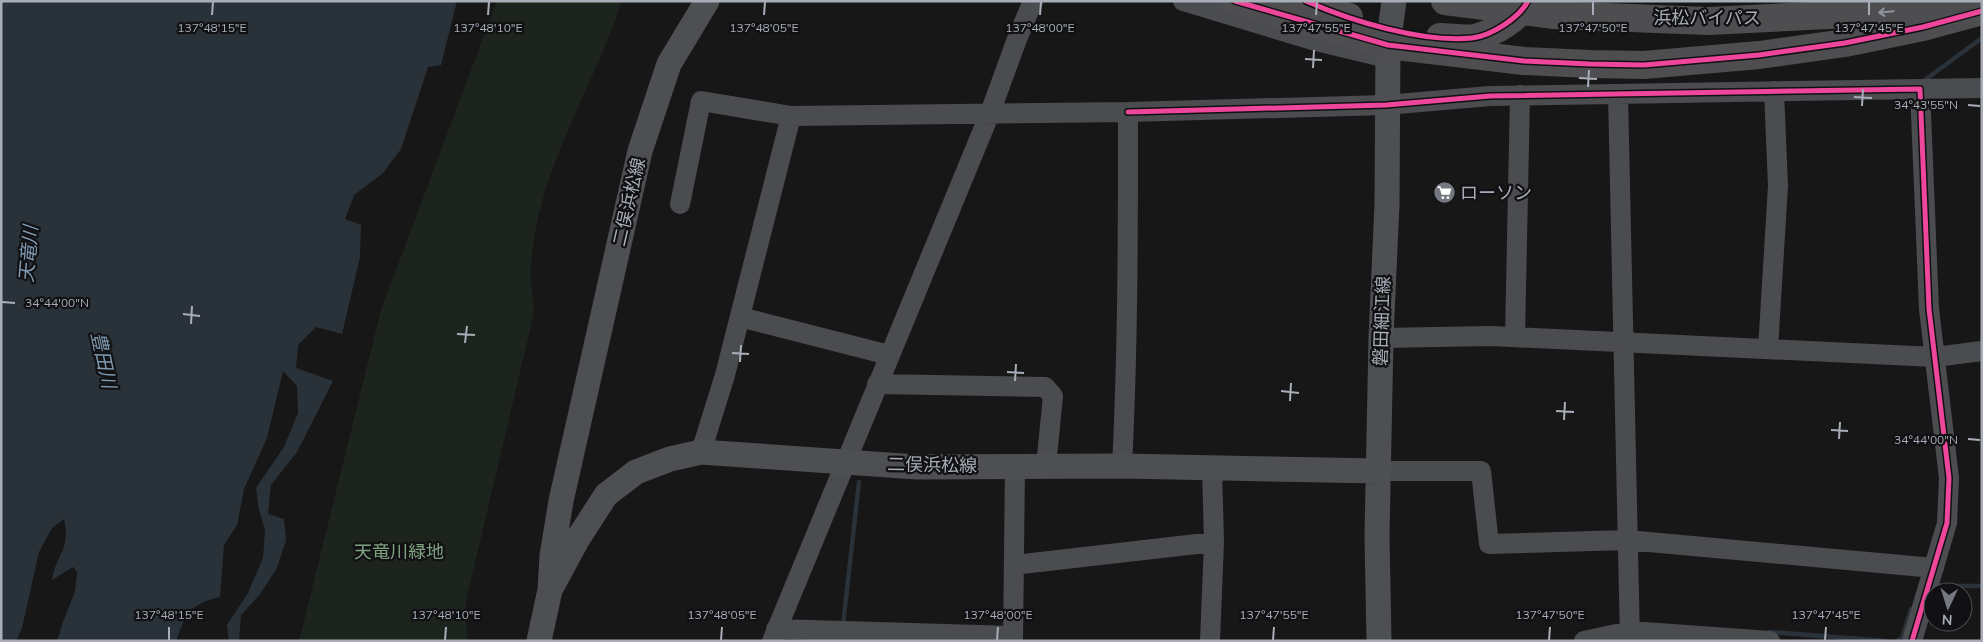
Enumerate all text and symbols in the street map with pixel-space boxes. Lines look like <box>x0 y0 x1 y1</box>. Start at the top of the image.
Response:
street label: 浜松バイパス <box>1653 6 1761 29</box>
one-way arrow <box>1878 7 1894 16</box>
text: 137°48'15"E <box>177 20 247 35</box>
text: 137°48'10"E <box>453 20 523 35</box>
text: 137°48'05"E <box>729 20 799 35</box>
text: 137°48'00"E <box>1005 20 1075 35</box>
text: 137°47'55"E <box>1281 20 1351 35</box>
text: 137°47'50"E <box>1558 20 1628 35</box>
text: 137°47'45"E <box>1834 20 1904 35</box>
text: 34°43'55"N <box>1894 97 1958 112</box>
street label: 二俣浜松線 <box>607 155 650 248</box>
supermarket icon: ローソン <box>1432 181 1456 205</box>
place label: ローソン <box>1460 181 1532 204</box>
water label: 天竜川 <box>14 223 43 283</box>
street label: 磐田細江線 <box>1368 276 1395 366</box>
text: 34°44'00"N <box>25 295 89 310</box>
water label: 豊田川 <box>86 330 122 392</box>
text: 34°44'00"N <box>1894 432 1958 447</box>
street label: 二俣浜松線 <box>887 452 977 477</box>
park label: 天竜川緑地 <box>354 540 444 563</box>
north arrow <box>1923 582 1973 632</box>
text: 137°48'15"E <box>134 607 204 622</box>
text: 137°48'10"E <box>411 607 481 622</box>
text: 137°48'05"E <box>687 607 757 622</box>
text: 137°48'00"E <box>963 607 1033 622</box>
text: 137°47'55"E <box>1239 607 1309 622</box>
text: 137°47'50"E <box>1515 607 1585 622</box>
text: 137°47'45"E <box>1791 607 1861 622</box>
text: N <box>1941 611 1953 629</box>

